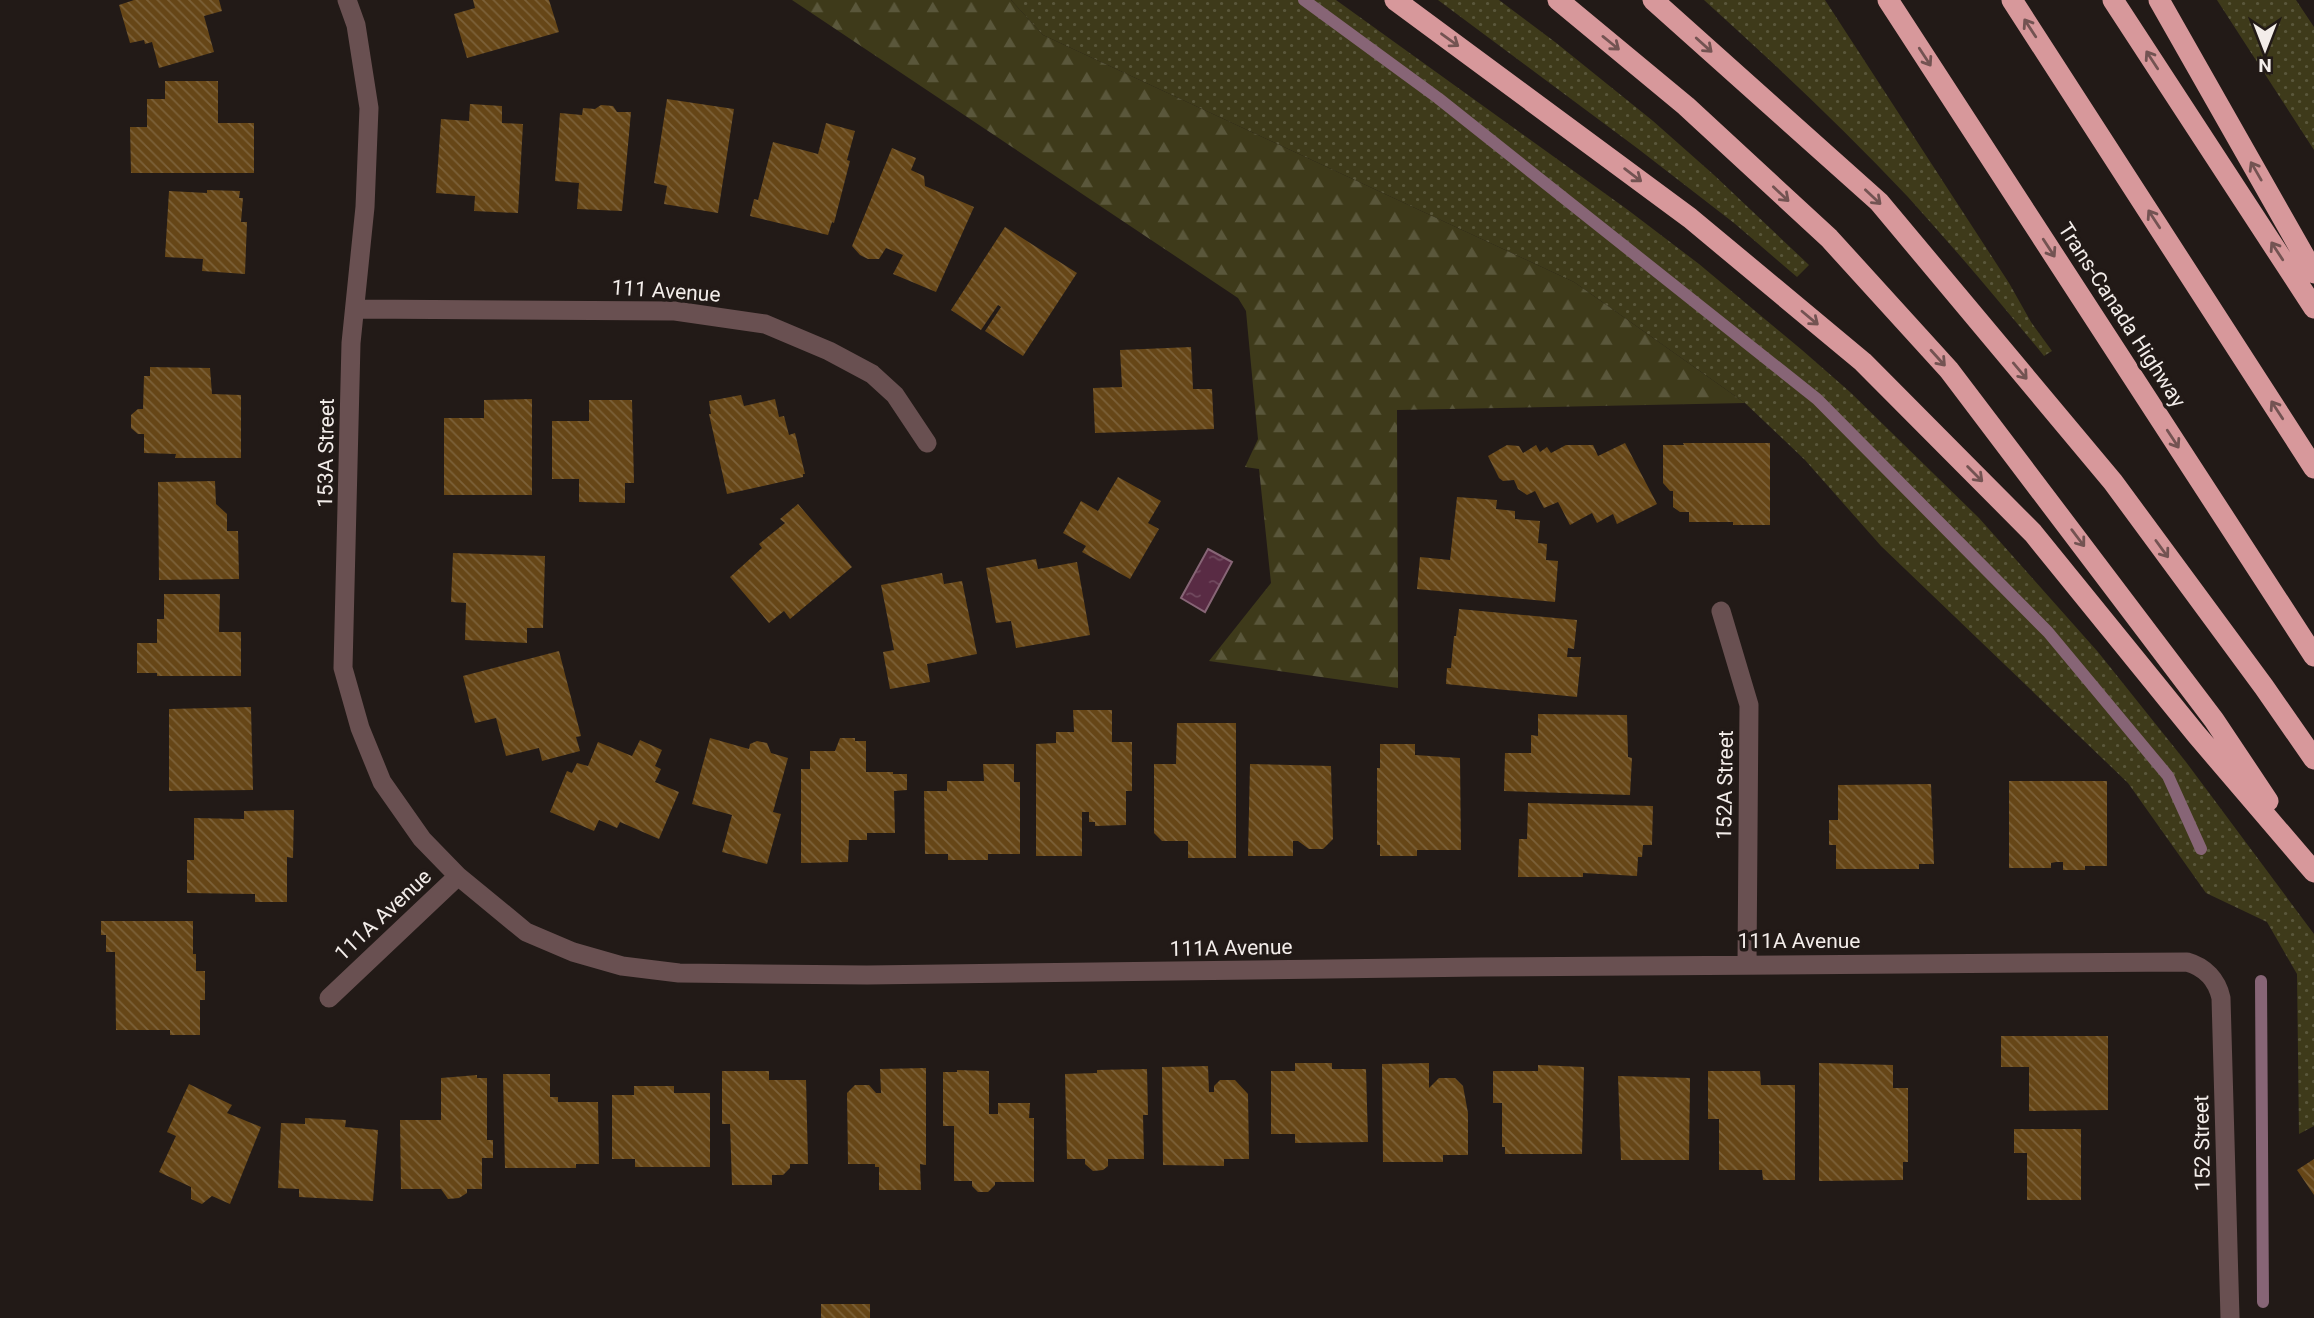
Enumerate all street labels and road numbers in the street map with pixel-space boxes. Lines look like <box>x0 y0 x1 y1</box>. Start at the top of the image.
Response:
street label: Trans-Canada Highway <box>2053 218 2191 412</box>
street label: 111 Avenue <box>611 275 721 307</box>
street label: 153A Street <box>313 398 339 508</box>
street label: 152A Street <box>1712 730 1738 840</box>
street label: 111A Avenue <box>330 864 436 966</box>
street label: 111A Avenue <box>1738 929 1861 953</box>
street label: 111A Avenue <box>1169 935 1293 961</box>
street label: 152 Street <box>2189 1095 2215 1191</box>

